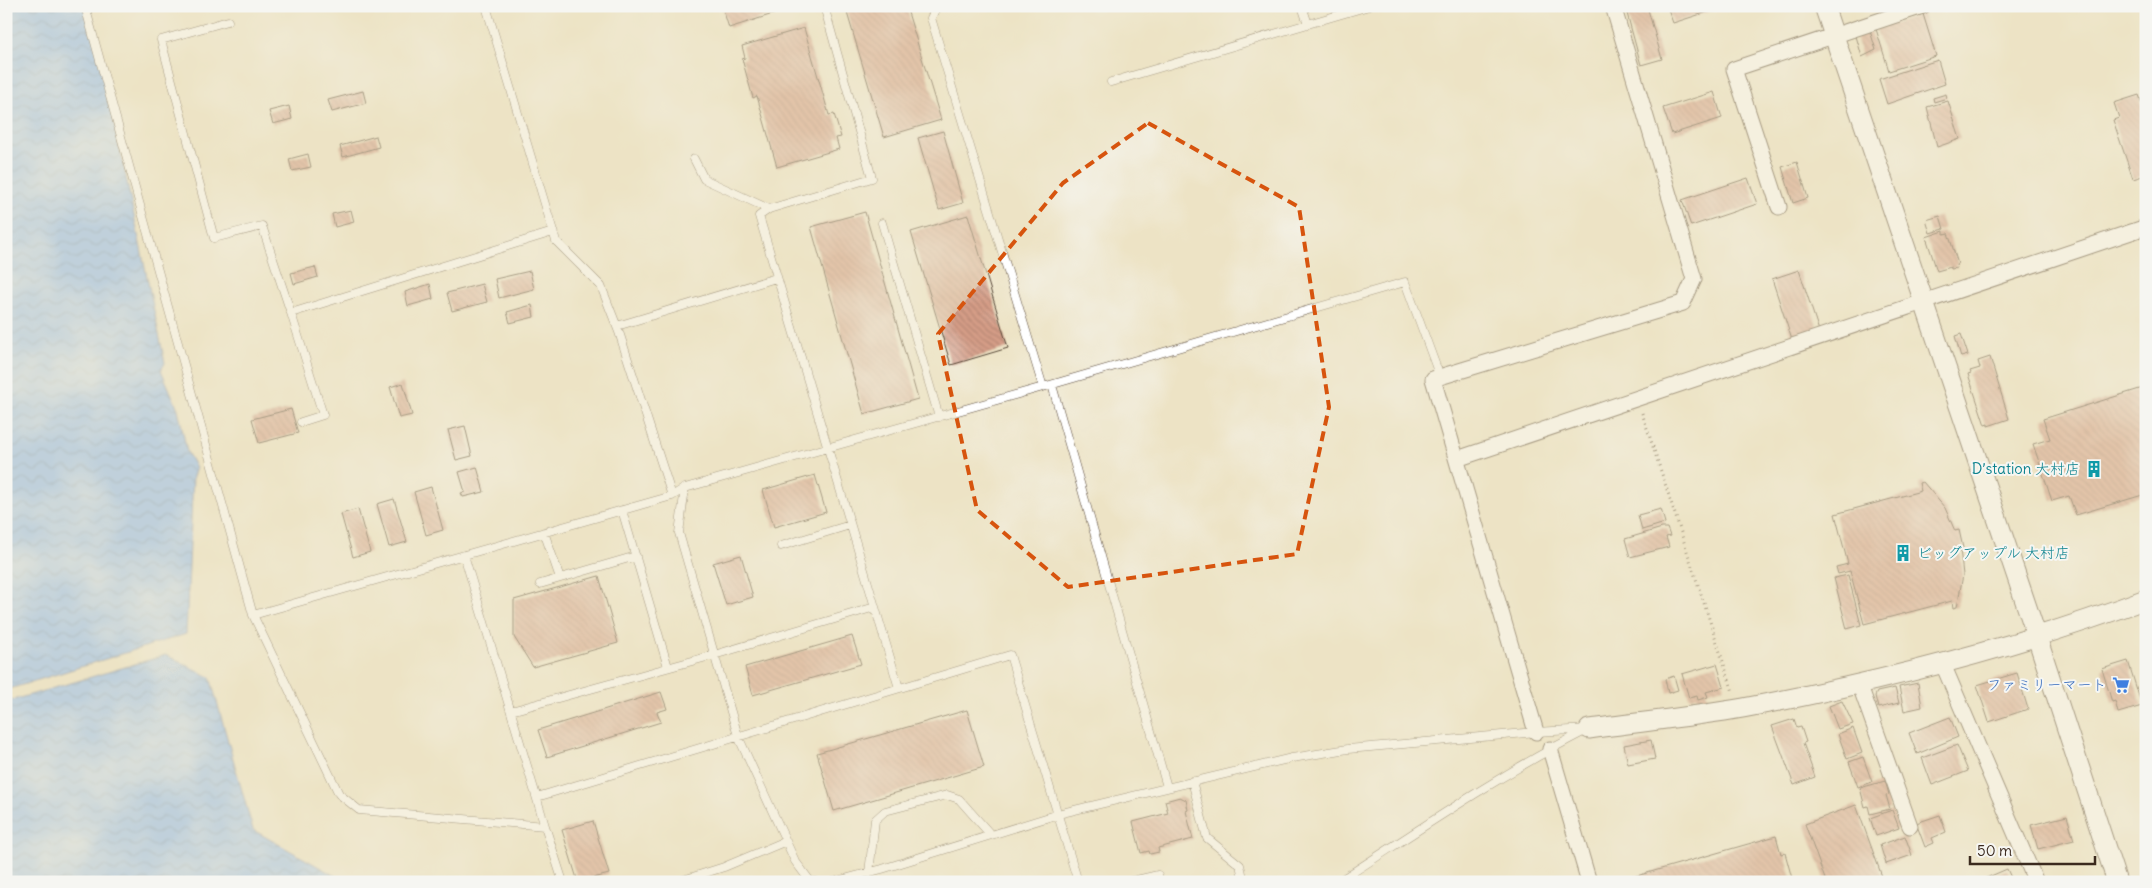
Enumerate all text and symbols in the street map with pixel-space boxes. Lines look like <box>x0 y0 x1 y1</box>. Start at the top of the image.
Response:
place label: D’station 大村店 <box>1972 459 2080 478</box>
building icon: D’station 大村店 <box>2084 459 2104 479</box>
building icon: ビッグアップル 大村店 <box>1893 543 1913 563</box>
place label: ビッグアップル 大村店 <box>1917 543 2070 562</box>
place label: ファミリーマート <box>1987 675 2107 694</box>
supermarket icon: ファミリーマート <box>2111 675 2131 695</box>
scale bar <box>1970 833 2094 865</box>
text: 50 m <box>1977 841 2012 860</box>

